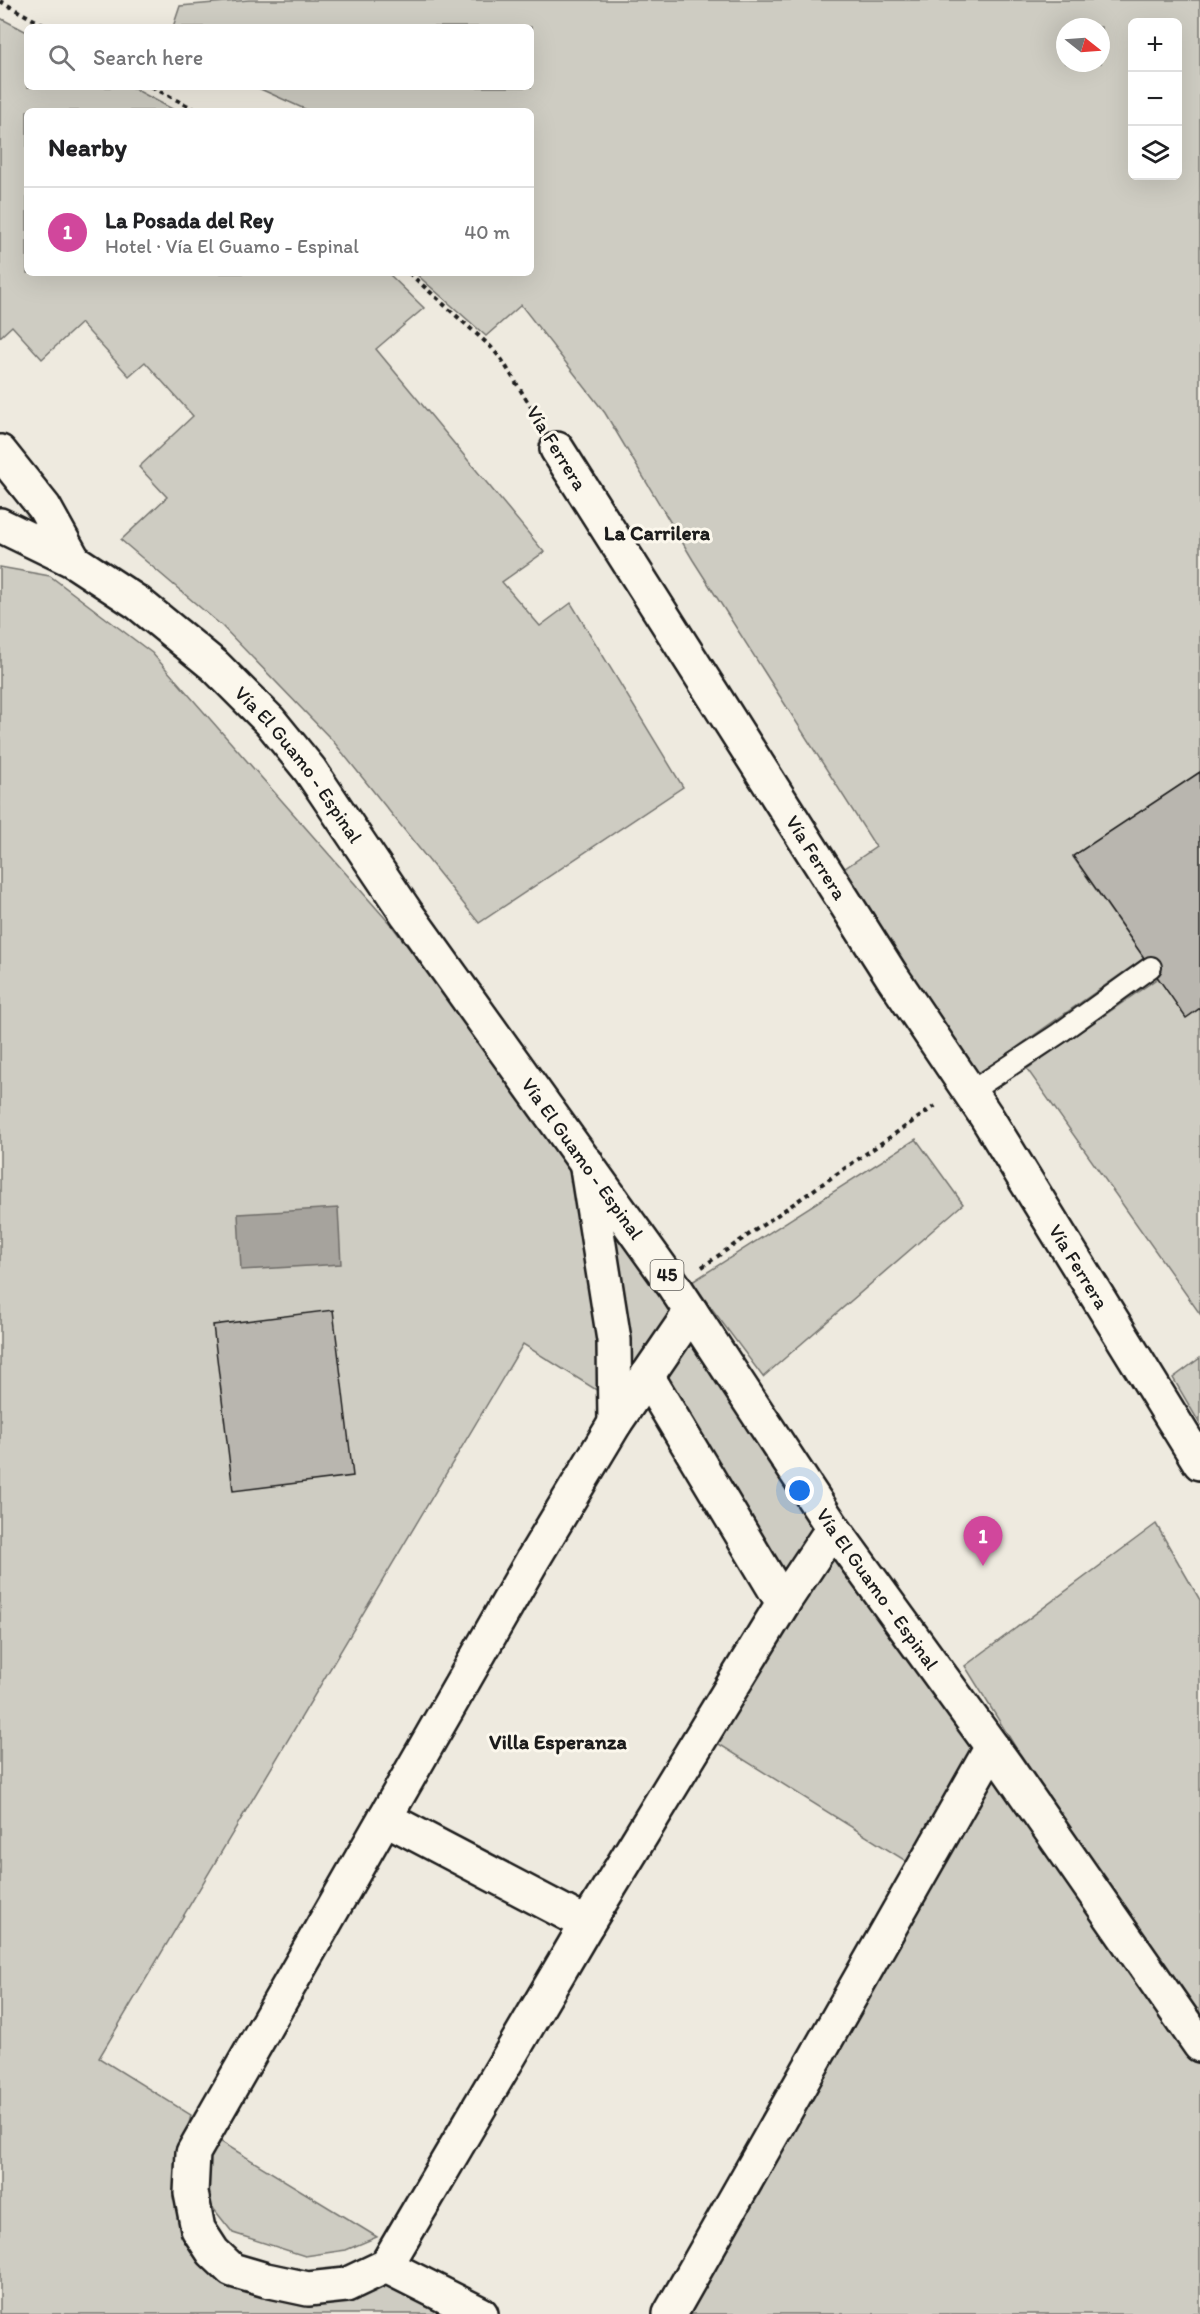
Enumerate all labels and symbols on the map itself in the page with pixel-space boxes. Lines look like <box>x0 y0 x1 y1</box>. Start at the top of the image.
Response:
north arrow <box>1056 18 1110 72</box>
street label: Vía Ferrera <box>522 401 593 495</box>
district label: La Carrilera <box>604 520 711 545</box>
street label: Vía El Guamo - Espinal <box>230 681 368 848</box>
street label: Vía Ferrera <box>781 811 852 905</box>
street label: Vía El Guamo - Espinal <box>516 1073 649 1244</box>
street label: Vía Ferrera <box>1044 1220 1114 1314</box>
road number: 45 <box>650 1260 684 1290</box>
your location <box>785 1476 814 1505</box>
street label: Vía El Guamo - Espinal <box>811 1504 944 1675</box>
pin: 1 <box>964 1516 1002 1566</box>
district label: Villa Esperanza <box>489 1729 628 1755</box>

